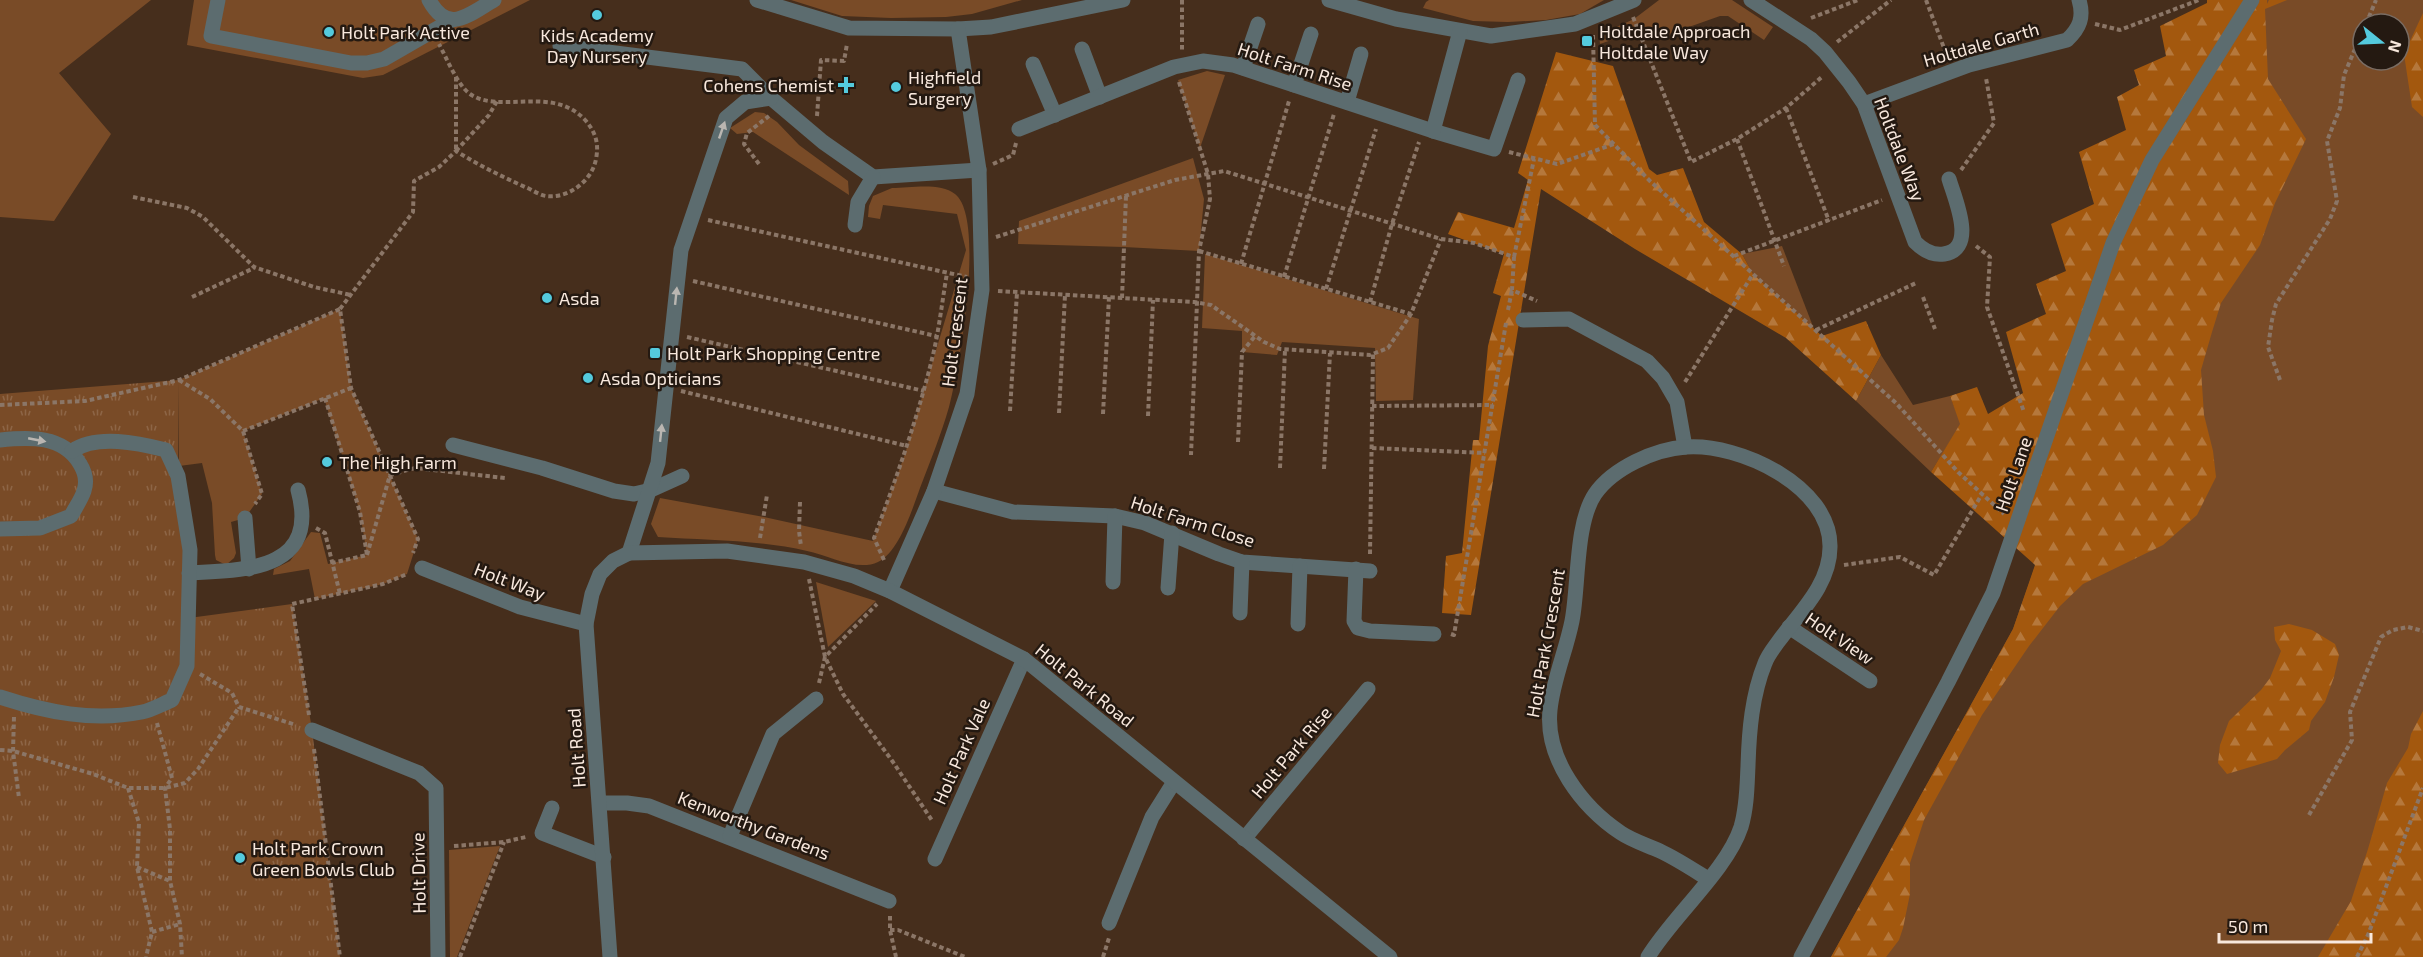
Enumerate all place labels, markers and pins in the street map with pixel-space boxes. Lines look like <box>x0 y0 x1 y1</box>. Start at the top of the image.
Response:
marker: Kids Academy Day Nursery <box>590 8 604 22</box>
place label: Holtdale Approach Holtdale Way <box>1599 20 1751 63</box>
place label: Holt Park Active <box>341 21 470 43</box>
place label: Kids Academy Day Nursery <box>540 24 654 67</box>
marker: Holt Park Active <box>322 25 336 39</box>
marker: Holtdale Approach Holtdale Way <box>1580 34 1594 48</box>
place label: Highfield Surgery <box>908 66 981 109</box>
place label: Cohens Chemist <box>703 74 834 96</box>
marker: Cohens Chemist <box>839 78 853 92</box>
marker: Highfield Surgery <box>889 80 903 94</box>
place label: Asda <box>559 287 600 309</box>
marker: Asda <box>540 291 554 305</box>
place label: Holt Park Shopping Centre <box>667 342 881 364</box>
marker: Holt Park Shopping Centre <box>648 346 662 360</box>
place label: Asda Opticians <box>600 367 721 389</box>
marker: Asda Opticians <box>581 371 595 385</box>
place label: The High Farm <box>339 451 457 473</box>
marker: The High Farm <box>320 455 334 469</box>
place label: Holt Park Crown Green Bowls Club <box>252 837 395 880</box>
marker: Holt Park Crown Green Bowls Club <box>233 851 247 865</box>

